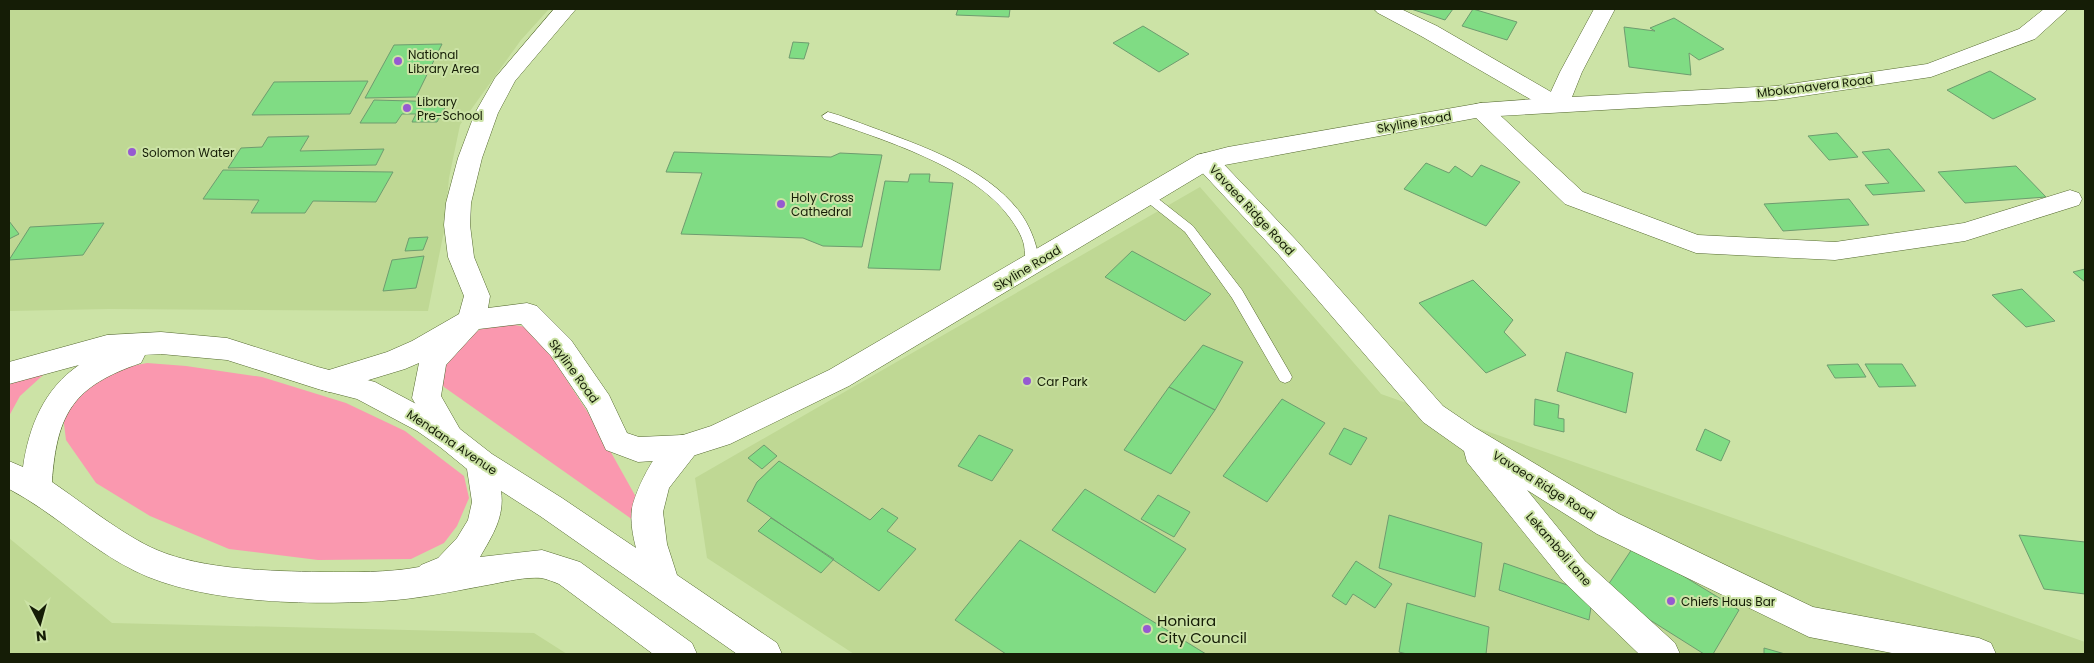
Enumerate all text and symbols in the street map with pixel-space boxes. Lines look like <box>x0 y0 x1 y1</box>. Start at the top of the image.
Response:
place label: National Library Area <box>408 46 479 77</box>
marker: National Library Area <box>392 55 404 67</box>
street label: Mbokonavera Road <box>1756 70 1874 102</box>
place label: Library Pre-School <box>417 93 483 124</box>
marker: Library Pre-School <box>401 102 413 114</box>
street label: Skyline Road <box>1375 107 1453 137</box>
place label: Solomon Water <box>142 144 235 161</box>
marker: Solomon Water <box>126 146 138 158</box>
street label: Vavaea Ridge Road <box>1205 161 1299 259</box>
place label: Holy Cross Cathedral <box>791 189 854 220</box>
marker: Holy Cross Cathedral <box>775 198 787 210</box>
street label: Skyline Road <box>990 241 1064 295</box>
street label: Skyline Road <box>545 335 603 407</box>
place label: Car Park <box>1037 373 1089 390</box>
marker: Car Park <box>1021 375 1033 387</box>
street label: Mendana Avenue <box>403 405 501 479</box>
street label: Vavaea Ridge Road <box>1489 446 1599 524</box>
street label: Lekamboli Lane <box>1522 508 1596 590</box>
place label: Chiefs Haus Bar <box>1681 593 1776 610</box>
marker: Chiefs Haus Bar <box>1665 595 1677 607</box>
north arrow <box>15 598 65 648</box>
place label: Honiara City Council <box>1157 610 1247 648</box>
marker: Honiara City Council <box>1141 623 1153 635</box>
text: N <box>35 625 48 646</box>

